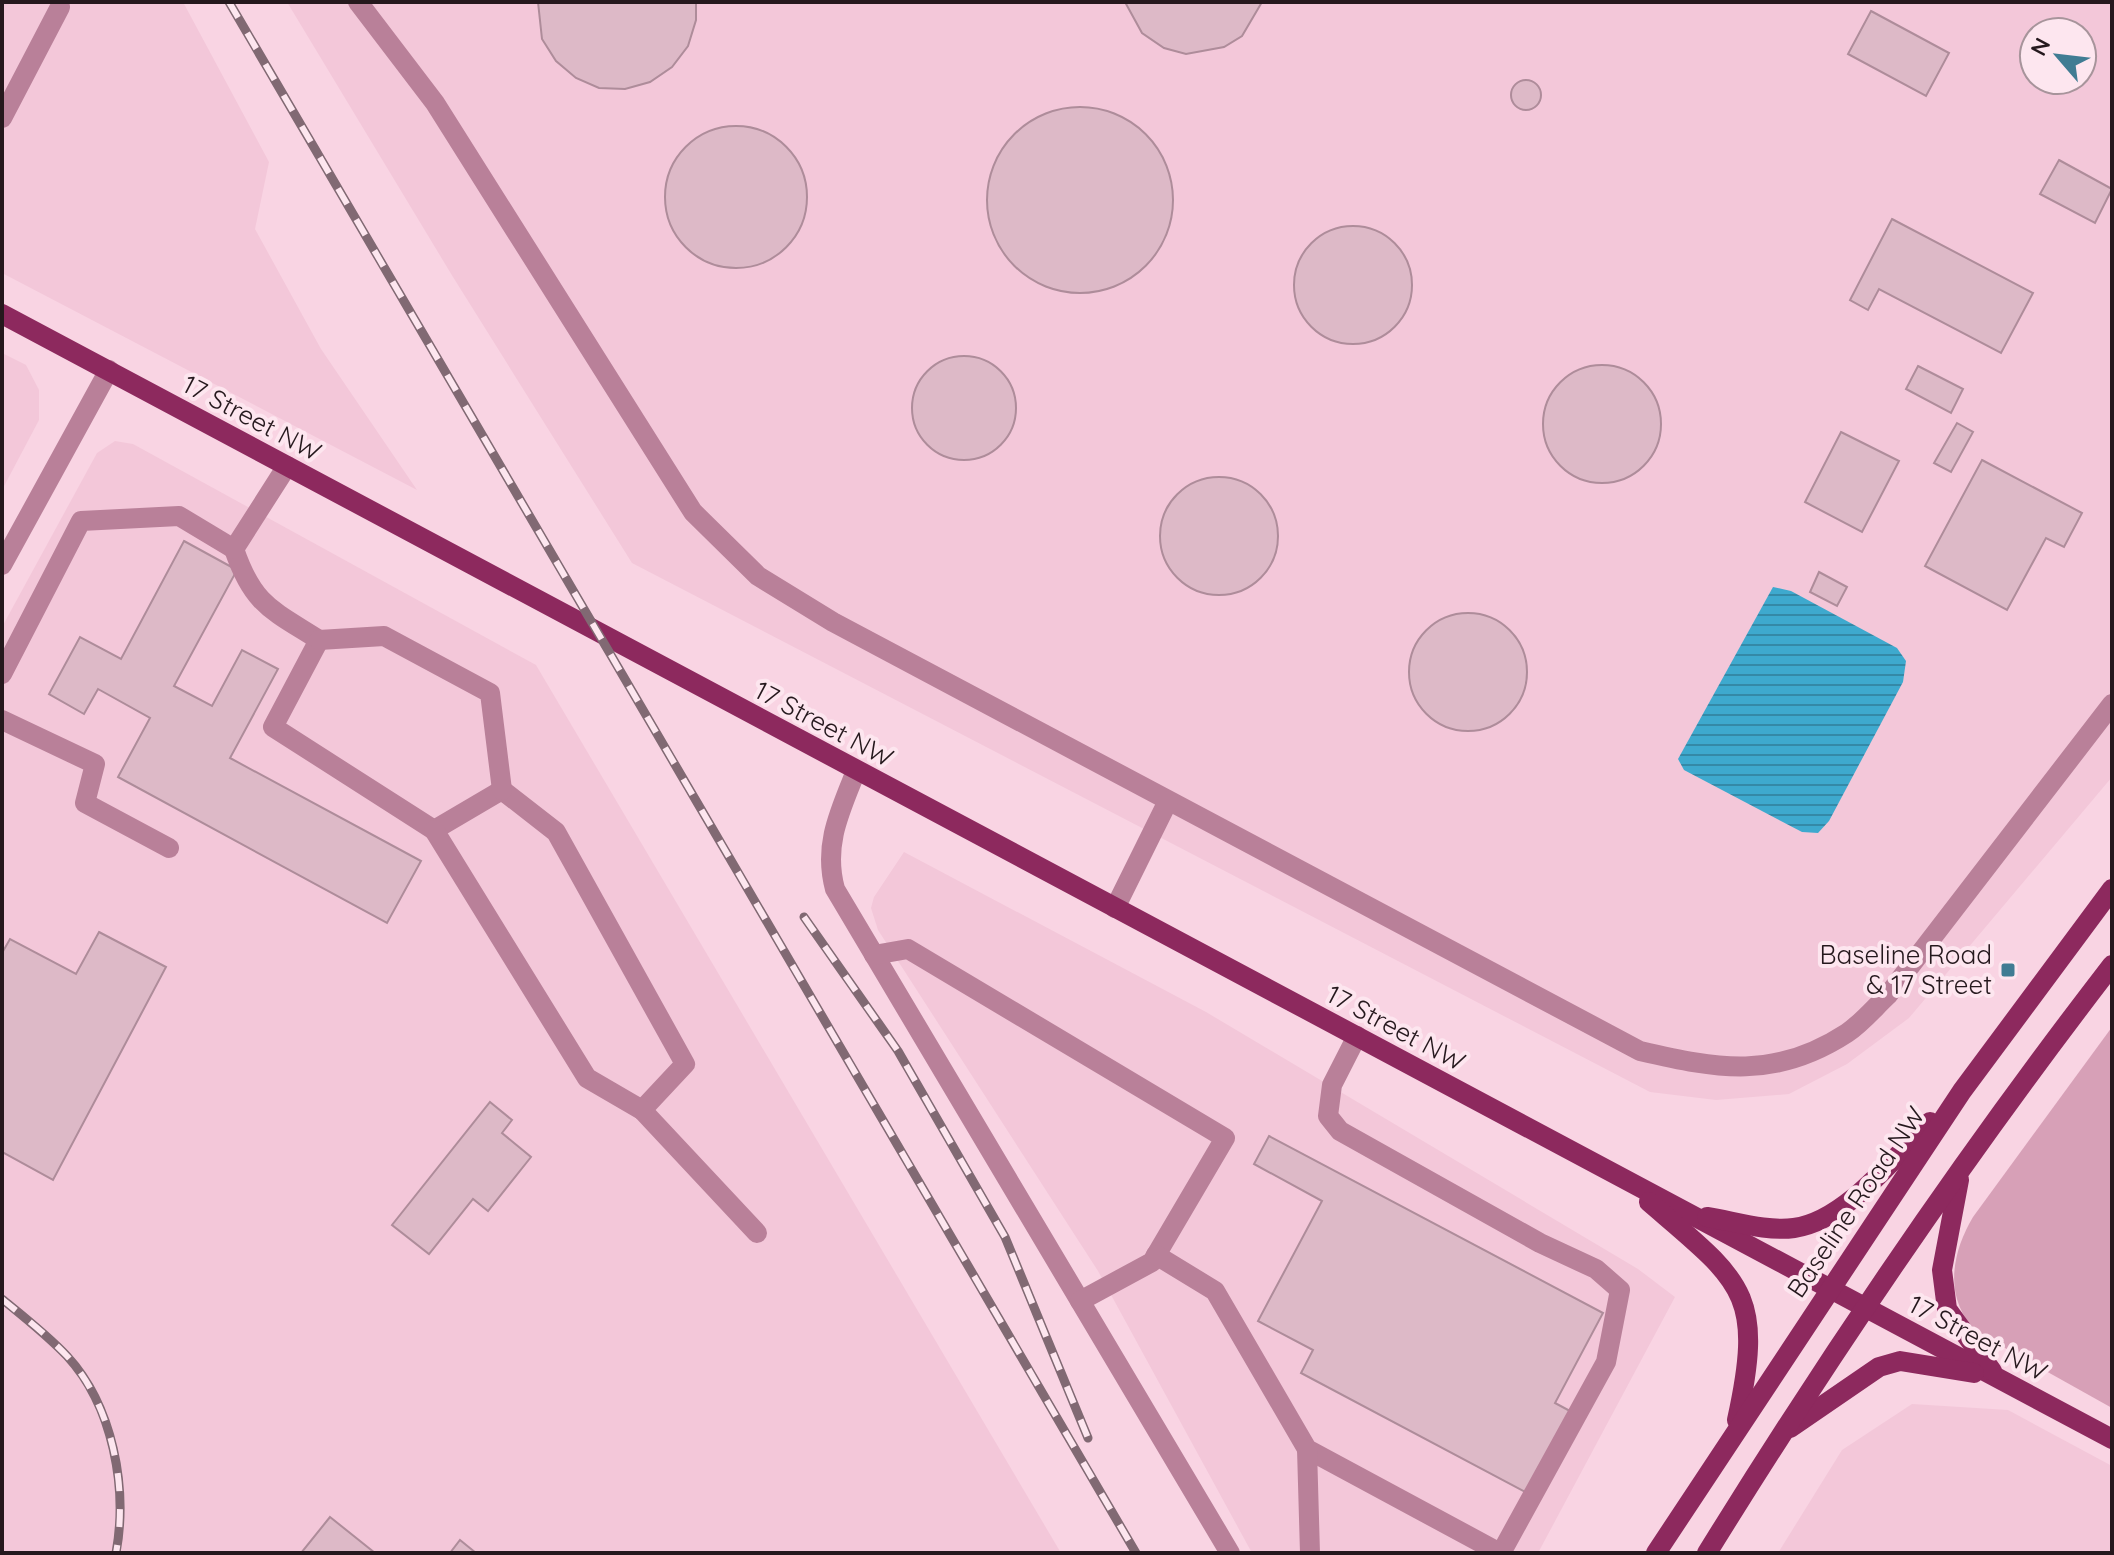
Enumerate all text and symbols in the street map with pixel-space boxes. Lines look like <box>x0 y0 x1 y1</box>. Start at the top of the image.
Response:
north arrow <box>2018 16 2098 96</box>
text: N <box>2024 33 2056 60</box>
street label: 17 Street NW <box>177 367 327 468</box>
street label: 17 Street NW <box>749 673 899 774</box>
place label: Baseline Road & 17 Street <box>1820 938 1992 1001</box>
marker: Baseline Road & 17 Street <box>1999 961 2017 979</box>
street label: 17 Street NW <box>1321 977 1471 1078</box>
street label: Baseline Road NW <box>1779 1100 1932 1304</box>
street label: 17 Street NW <box>1903 1287 2053 1388</box>

